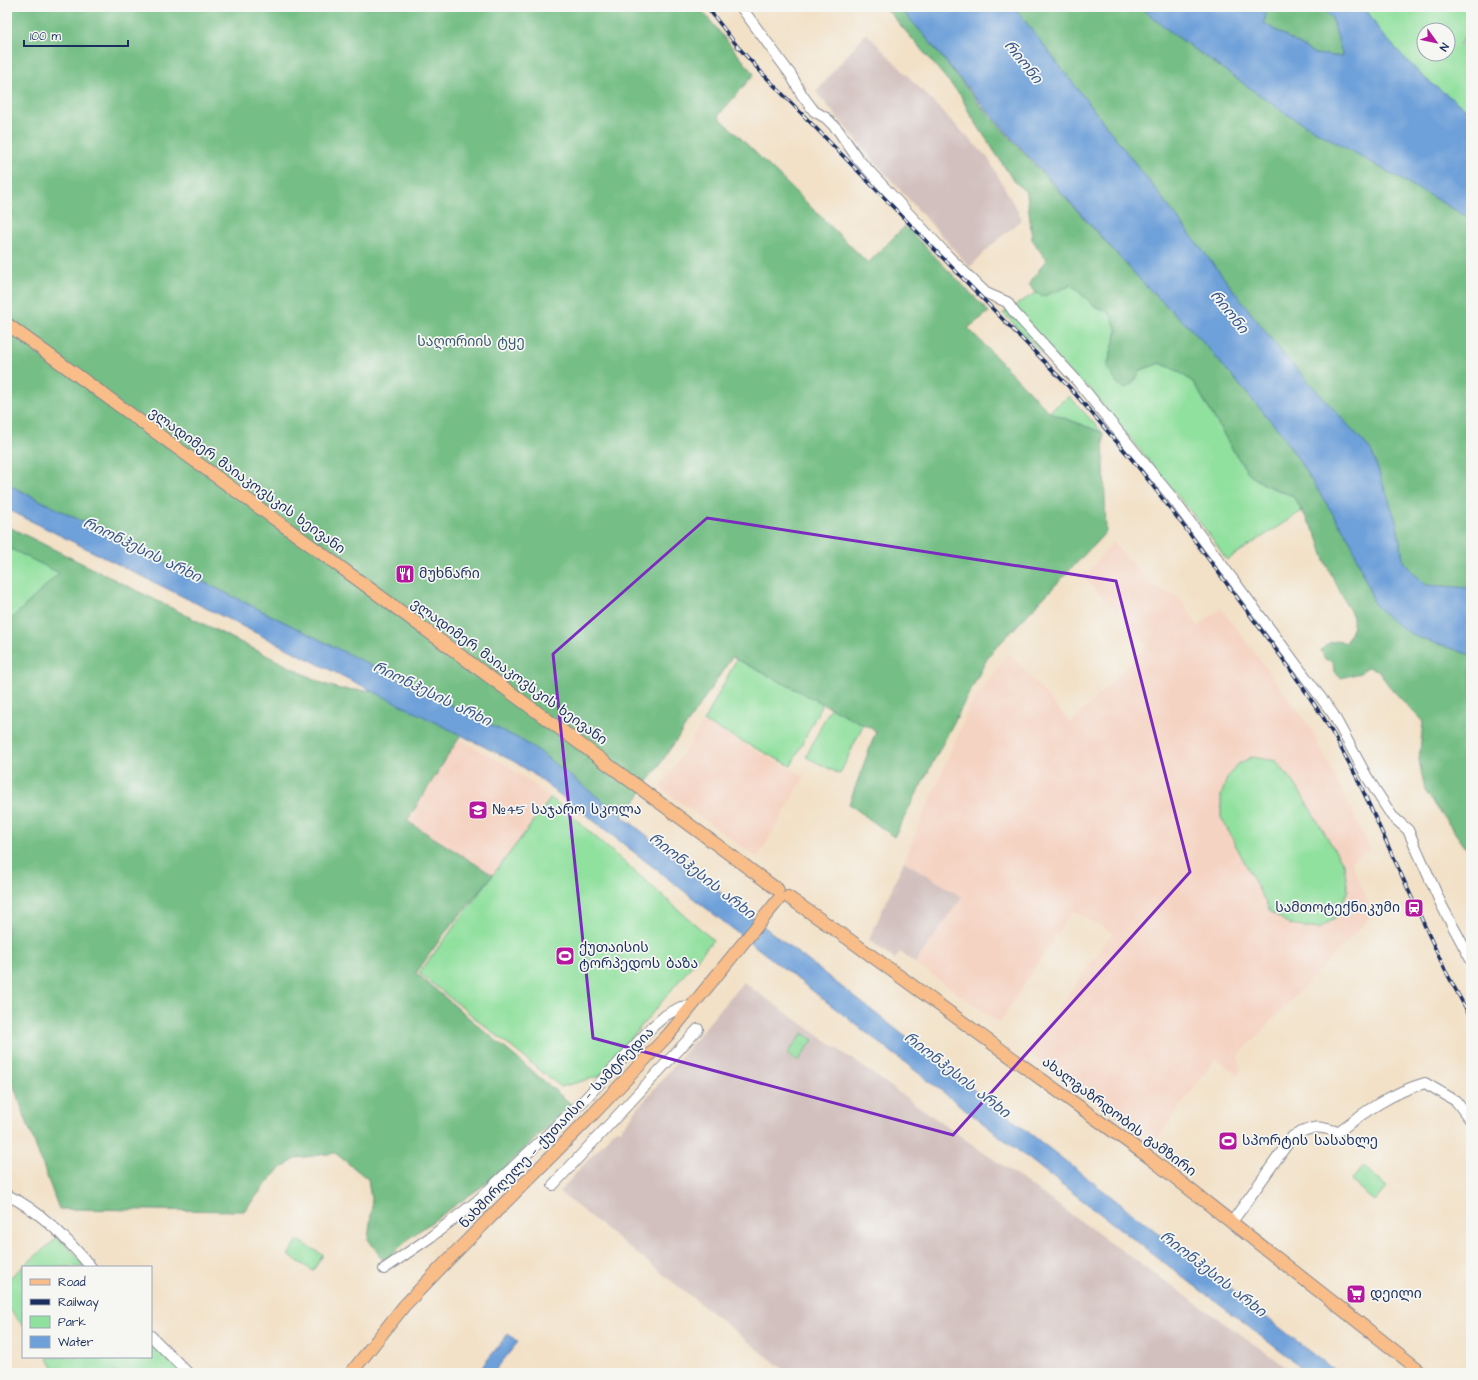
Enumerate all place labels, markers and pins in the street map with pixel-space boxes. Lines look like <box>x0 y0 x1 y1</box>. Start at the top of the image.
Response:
restaurant icon: მუხნარი <box>394 563 416 585</box>
place label: მუხნარი <box>419 564 480 584</box>
school or university icon: №45 საჯარო სკოლა <box>467 799 489 821</box>
place label: №45 საჯარო სკოლა <box>492 800 641 820</box>
station icon: სამთოტექნიკუმი <box>1403 897 1425 919</box>
place label: სამთოტექნიკუმი <box>1275 898 1400 918</box>
place label: ქუთაისის ტორპედოს ბაზა <box>579 938 698 974</box>
sports icon: ქუთაისის ტორპედოს ბაზა <box>554 945 576 967</box>
sports icon: სპორტის სასახლე <box>1217 1130 1239 1152</box>
place label: სპორტის სასახლე <box>1242 1131 1378 1151</box>
supermarket icon: დეილი <box>1345 1283 1367 1305</box>
place label: დეილი <box>1370 1284 1422 1304</box>

